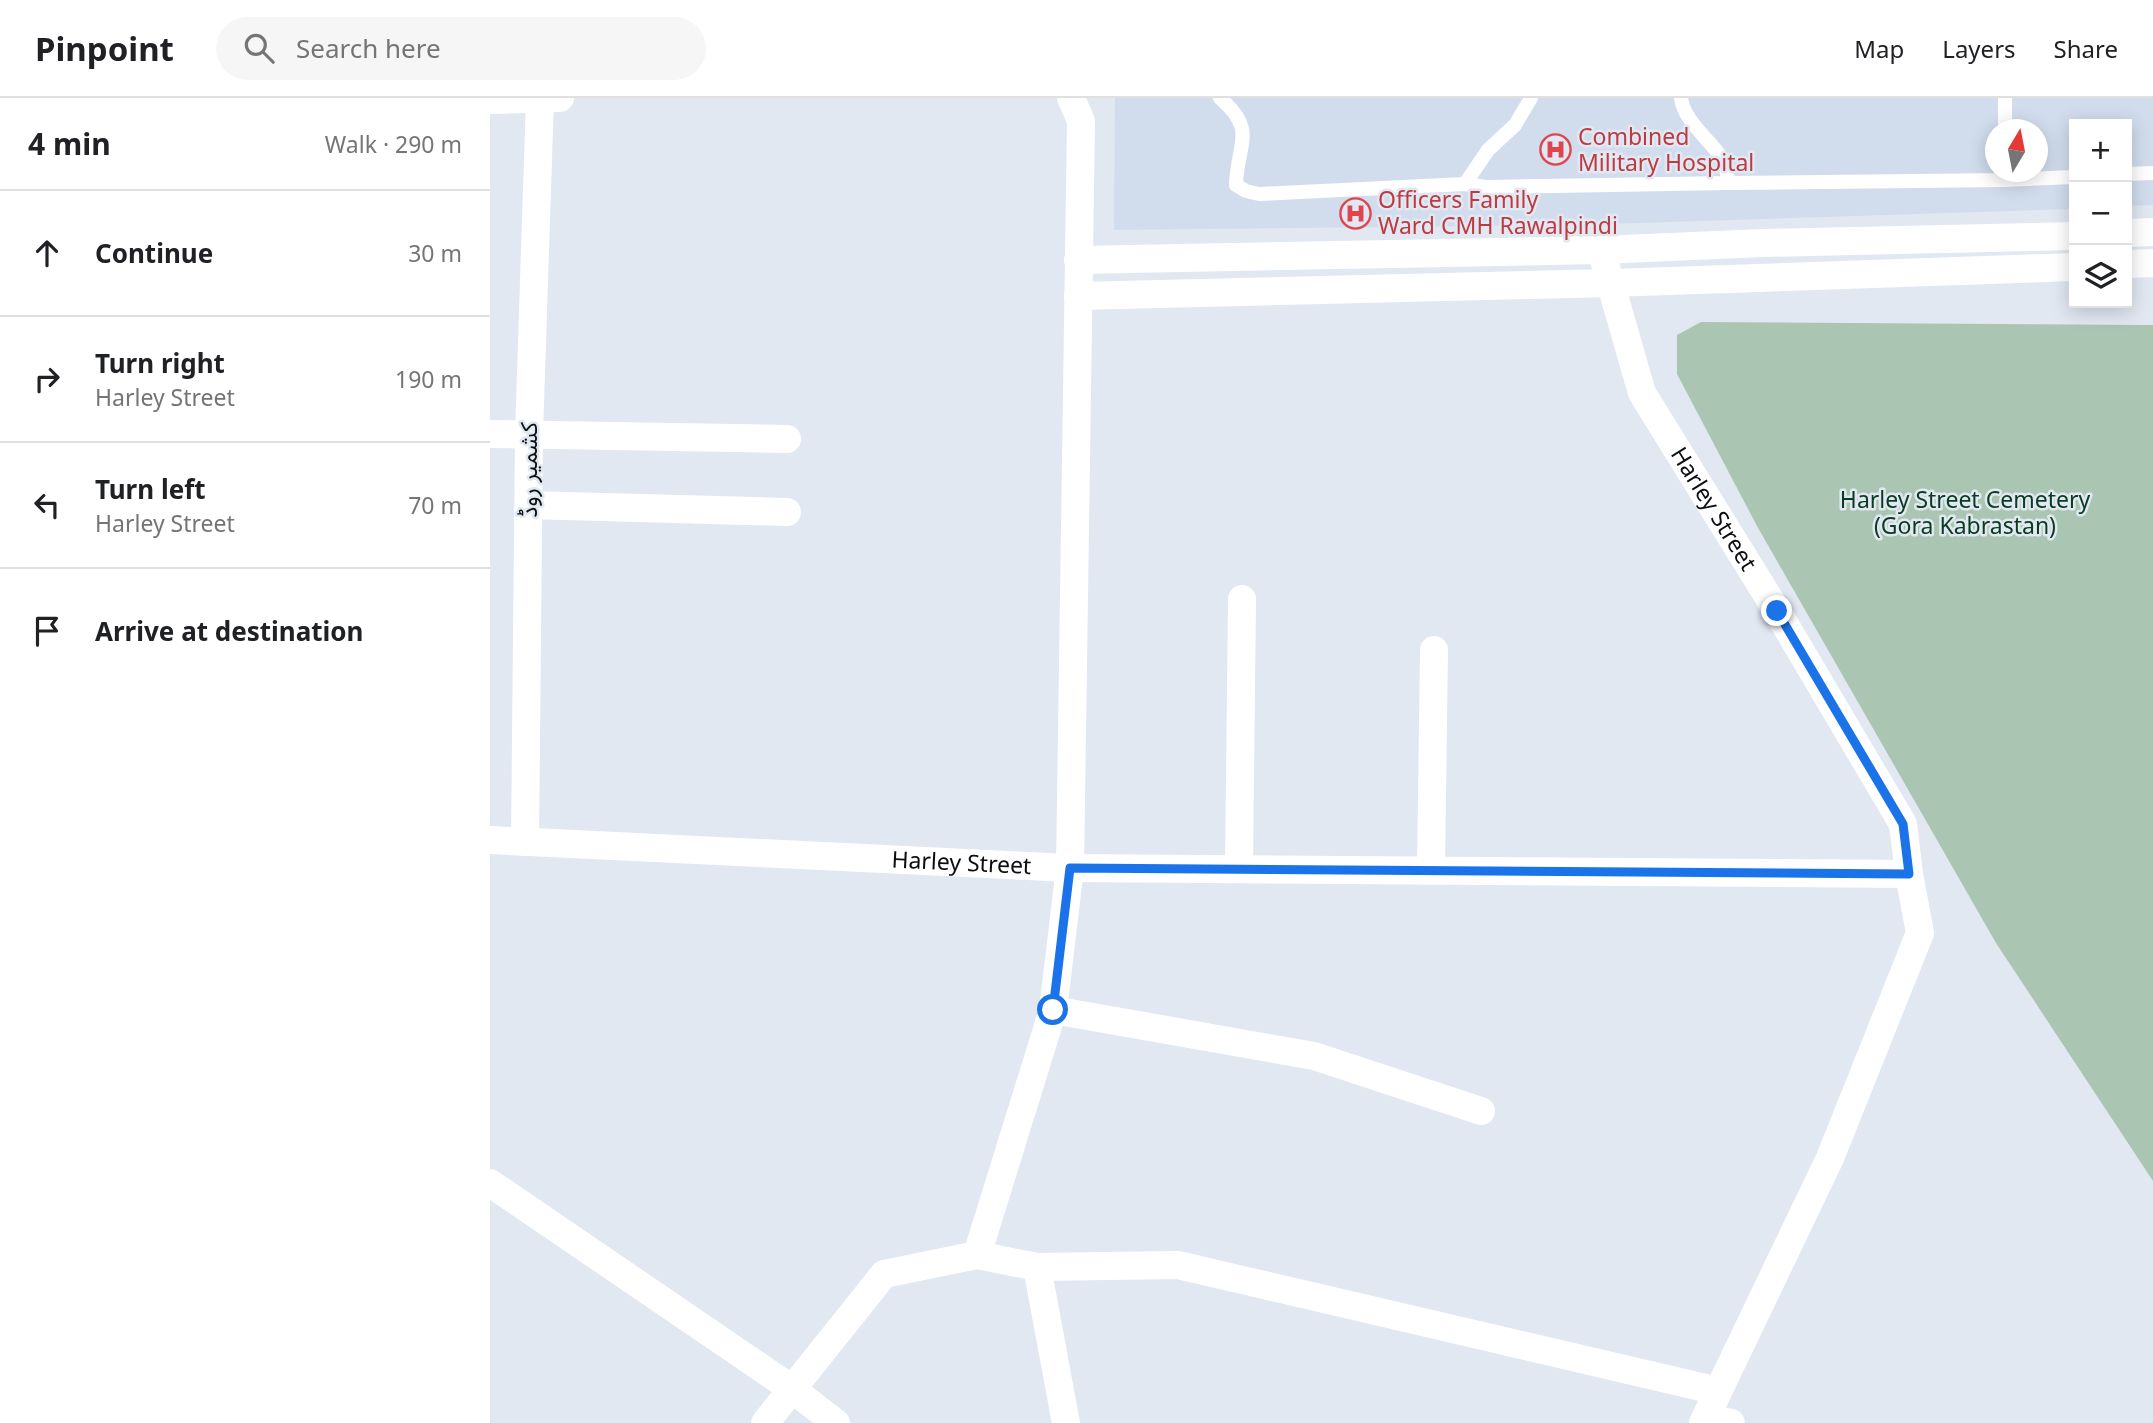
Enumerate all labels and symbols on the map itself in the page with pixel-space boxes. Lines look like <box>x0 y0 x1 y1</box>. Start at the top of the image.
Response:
north arrow <box>1985 119 2048 182</box>
place label: Combined Military Hospital <box>1578 120 1754 178</box>
hospital icon: Combined Military Hospital <box>1538 133 1572 167</box>
place label: Officers Family Ward CMH Rawalpindi <box>1378 183 1618 241</box>
hospital icon: Officers Family Ward CMH Rawalpindi <box>1338 196 1372 230</box>
street label: کشمیر روڈ <box>512 422 544 518</box>
street label: Harley Street <box>1664 440 1765 576</box>
park label: Harley Street Cemetery (Gora Kabrastan) <box>1840 483 2090 541</box>
route end <box>1761 595 1792 626</box>
street label: Harley Street <box>891 842 1032 881</box>
route start <box>1037 994 1068 1025</box>

